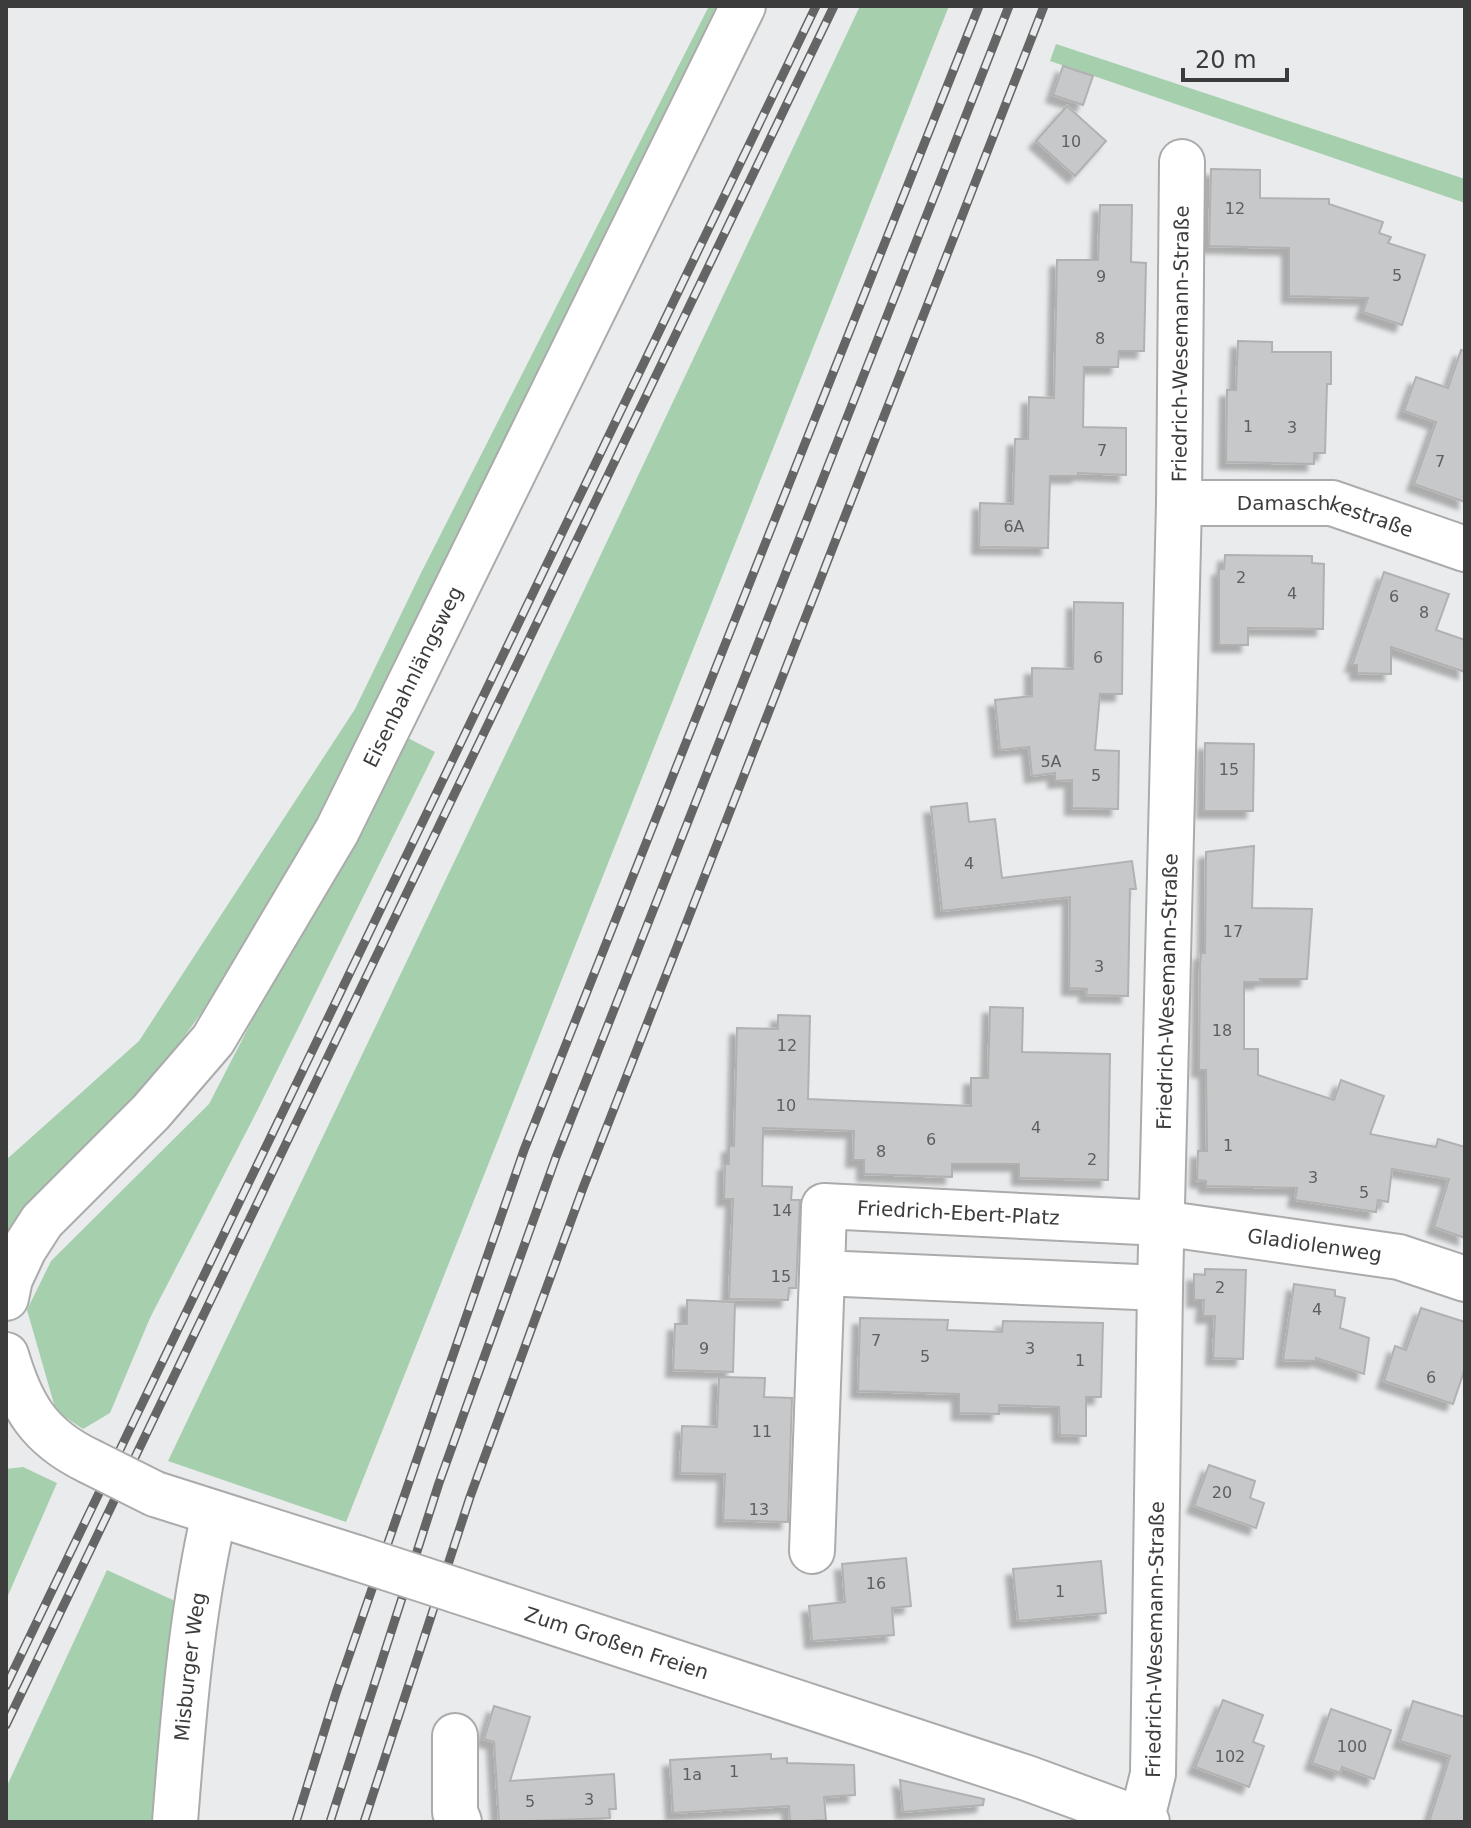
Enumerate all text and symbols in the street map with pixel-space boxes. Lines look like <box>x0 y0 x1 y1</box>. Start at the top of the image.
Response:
scale bar <box>1183 32 1287 82</box>
text: 20 m <box>1195 46 1257 74</box>
house number: 10 <box>1061 132 1081 151</box>
house number: 12 <box>1225 199 1245 218</box>
street label: Friedrich-Wesemann-Straße <box>1167 205 1194 482</box>
house number: 5 <box>1392 266 1402 285</box>
house number: 9 <box>1096 267 1106 286</box>
house number: 8 <box>1095 329 1105 348</box>
house number: 1 <box>1243 417 1253 436</box>
house number: 3 <box>1287 418 1297 437</box>
house number: 7 <box>1097 441 1107 460</box>
house number: 7 <box>1435 452 1445 471</box>
street label: Damaschkestraße <box>1237 491 1416 542</box>
house number: 6A <box>1003 517 1025 536</box>
house number: 2 <box>1236 568 1246 587</box>
street label: Eisenbahnlängsweg <box>358 582 468 771</box>
house number: 4 <box>1287 584 1297 603</box>
house number: 6 <box>1389 587 1399 606</box>
house number: 8 <box>1419 603 1429 622</box>
house number: 6 <box>1093 648 1103 667</box>
house number: 5A <box>1040 752 1062 771</box>
house number: 15 <box>1219 760 1239 779</box>
house number: 5 <box>1091 766 1101 785</box>
street label: Friedrich-Wesemann-Straße <box>1152 853 1183 1130</box>
house number: 4 <box>964 854 974 873</box>
house number: 17 <box>1223 922 1243 941</box>
house number: 3 <box>1094 957 1104 976</box>
house number: 18 <box>1212 1021 1232 1040</box>
house number: 12 <box>777 1036 797 1055</box>
house number: 10 <box>776 1096 796 1115</box>
house number: 4 <box>1031 1118 1041 1137</box>
house number: 6 <box>926 1130 936 1149</box>
house number: 1 <box>1223 1136 1233 1155</box>
house number: 8 <box>876 1142 886 1161</box>
house number: 2 <box>1087 1150 1097 1169</box>
house number: 3 <box>1308 1168 1318 1187</box>
house number: 5 <box>1359 1183 1369 1202</box>
street label: Friedrich-Ebert-Platz <box>857 1196 1060 1230</box>
house number: 14 <box>772 1201 792 1220</box>
street label: Gladiolenweg <box>1246 1223 1384 1266</box>
house number: 15 <box>771 1267 791 1286</box>
house number: 2 <box>1215 1278 1225 1297</box>
house number: 4 <box>1312 1300 1322 1319</box>
house number: 7 <box>871 1331 881 1350</box>
house number: 9 <box>699 1339 709 1358</box>
house number: 3 <box>1025 1339 1035 1358</box>
house number: 5 <box>920 1347 930 1366</box>
house number: 1 <box>1075 1351 1085 1370</box>
house number: 6 <box>1426 1368 1436 1387</box>
house number: 11 <box>752 1422 772 1441</box>
house number: 20 <box>1212 1483 1232 1502</box>
house number: 13 <box>749 1500 769 1519</box>
street label: Friedrich-Wesemann-Straße <box>1141 1501 1169 1778</box>
house number: 16 <box>866 1574 886 1593</box>
house number: 1 <box>1055 1582 1065 1601</box>
street label: Misburger Weg <box>170 1591 211 1742</box>
street label: Zum Großen Freien <box>521 1602 712 1685</box>
house number: 100 <box>1337 1737 1367 1756</box>
house number: 102 <box>1215 1747 1245 1766</box>
house number: 1 <box>729 1762 739 1781</box>
house number: 1a <box>682 1765 702 1784</box>
house number: 3 <box>584 1790 594 1809</box>
house number: 5 <box>525 1792 535 1811</box>

